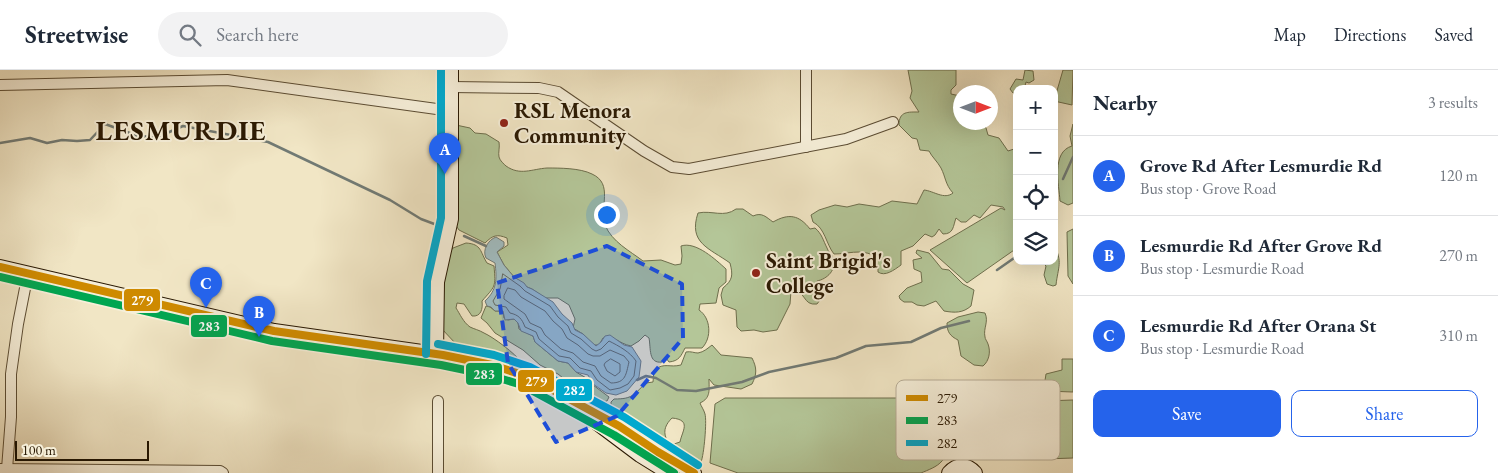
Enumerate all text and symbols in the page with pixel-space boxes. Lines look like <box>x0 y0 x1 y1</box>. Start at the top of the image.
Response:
search box <box>158 12 508 57</box>
text: Streetwise <box>25 19 128 50</box>
icon: search <box>176 21 204 49</box>
text: Search here <box>216 22 299 47</box>
text: Map <box>1274 23 1306 46</box>
text: Directions <box>1334 23 1406 46</box>
text: Saved <box>1434 23 1473 46</box>
north arrow <box>953 85 998 130</box>
map controls <box>1013 85 1058 265</box>
button: + <box>1013 85 1058 130</box>
text: Nearby <box>1093 89 1157 116</box>
text: 3 results <box>1428 92 1478 113</box>
place label: RSL Menora Community <box>514 96 631 150</box>
district label: LESMURDIE <box>96 112 266 148</box>
marker: RSL Menora Community <box>498 117 510 129</box>
button: − <box>1013 130 1058 175</box>
pin: A <box>429 133 461 174</box>
text: Grove Rd After Lesmurdie Rd <box>1140 153 1382 178</box>
text: A <box>1103 165 1115 186</box>
text: 120 m <box>1439 165 1478 186</box>
button: locate <box>1013 175 1058 220</box>
text: Bus stop · Grove Road <box>1140 178 1276 199</box>
your location <box>594 202 620 228</box>
button: layers <box>1013 220 1058 265</box>
text: Lesmurdie Rd After Grove Rd <box>1140 233 1382 258</box>
text: B <box>1104 245 1114 266</box>
text: 270 m <box>1439 245 1478 266</box>
place label: Saint Brigid's College <box>766 246 891 300</box>
text: Bus stop · Lesmurdie Road <box>1140 258 1304 279</box>
pin: C <box>190 267 222 308</box>
marker: Saint Brigid's College <box>750 267 762 279</box>
line badge: 279 <box>123 288 161 312</box>
text: 279 <box>131 291 154 309</box>
pin: B <box>243 296 275 337</box>
text: Lesmurdie Rd After Orana St <box>1140 313 1376 338</box>
line badge: 283 <box>190 314 228 338</box>
text: 283 <box>198 317 220 335</box>
text: C <box>1103 325 1115 346</box>
text: 310 m <box>1439 325 1478 346</box>
text: Bus stop · Lesmurdie Road <box>1140 338 1304 359</box>
line badge: 283 <box>465 362 503 386</box>
text: 283 <box>473 365 495 383</box>
line badge: 279 <box>517 369 555 393</box>
text: 279 <box>525 372 548 390</box>
line badge: 282 <box>555 378 593 402</box>
legend <box>896 380 1060 460</box>
text: 282 <box>563 381 586 399</box>
text: 279 <box>937 389 957 407</box>
button: Save <box>1093 390 1281 437</box>
button: Share <box>1291 390 1478 437</box>
text: 283 <box>937 411 957 429</box>
text: 282 <box>937 434 957 452</box>
scale bar <box>15 438 149 461</box>
text: 100 m <box>22 441 56 459</box>

